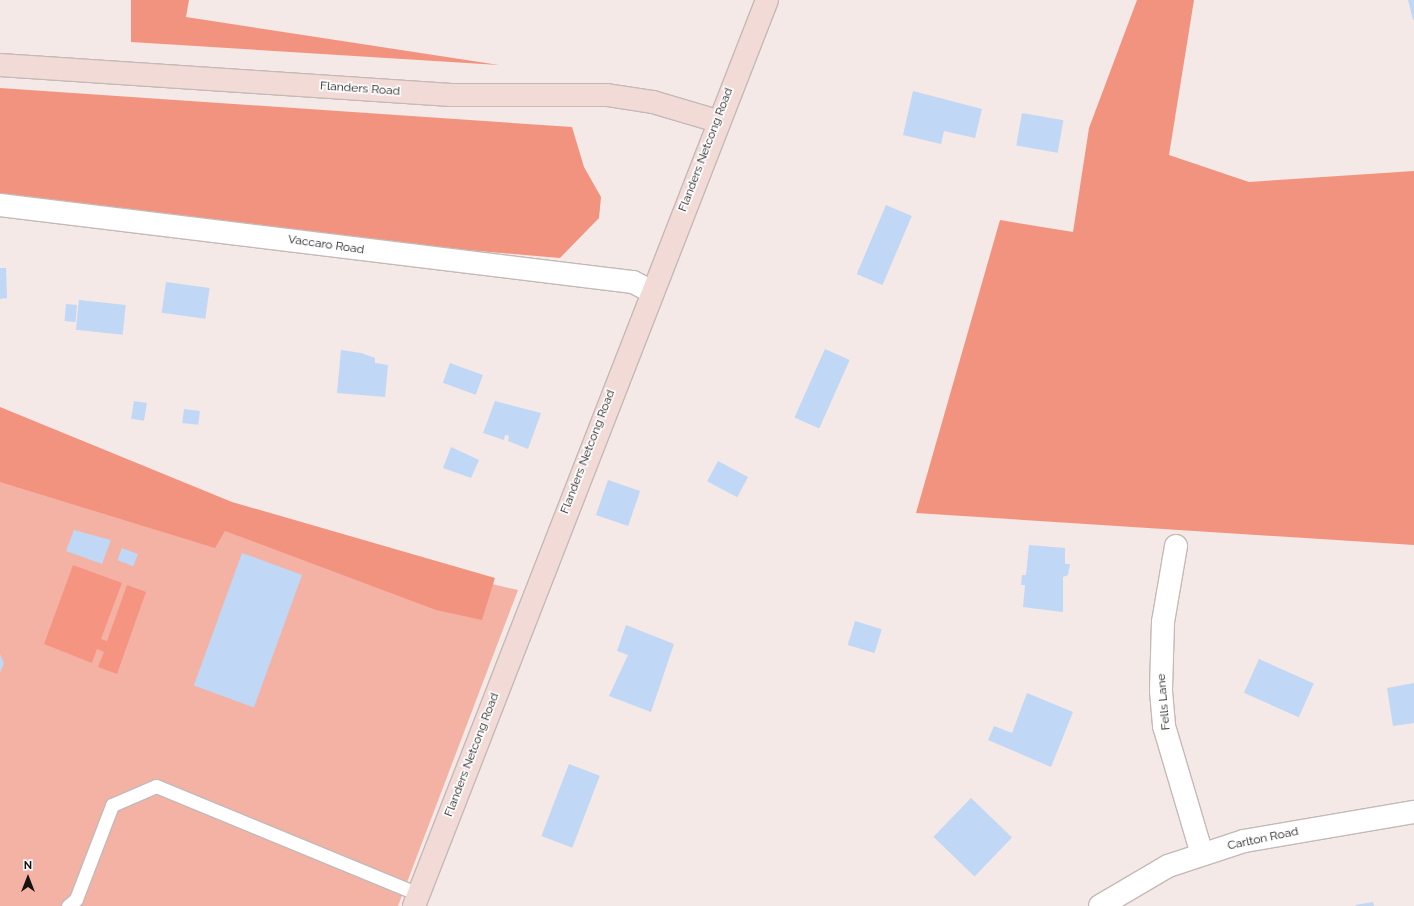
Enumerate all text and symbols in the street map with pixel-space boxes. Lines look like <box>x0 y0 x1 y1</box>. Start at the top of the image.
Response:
street label: Flanders Road <box>319 79 401 99</box>
street label: Flanders Netcong Road <box>676 86 736 214</box>
street label: Vaccaro Road <box>287 233 365 257</box>
street label: Flanders Netcong Road <box>558 388 618 516</box>
street label: Fells Lane <box>1154 673 1174 731</box>
street label: Flanders Netcong Road <box>442 691 502 819</box>
street label: Carlton Road <box>1226 824 1300 854</box>
north arrow <box>8 858 48 898</box>
text: N <box>24 859 32 872</box>

